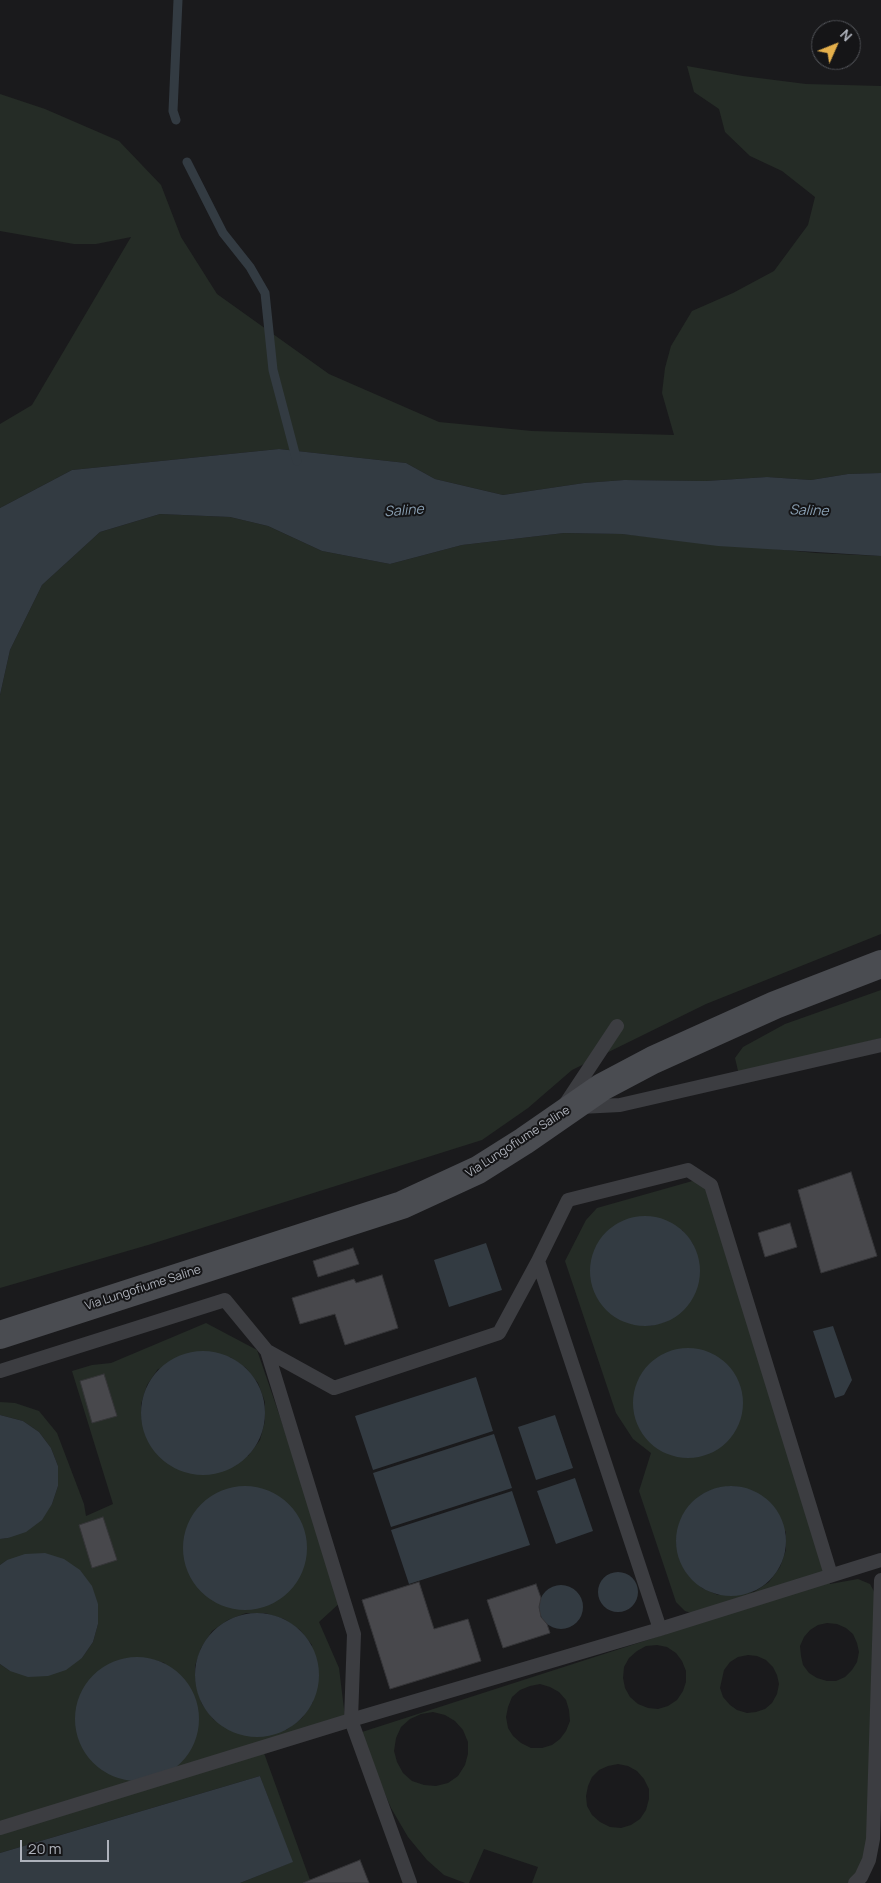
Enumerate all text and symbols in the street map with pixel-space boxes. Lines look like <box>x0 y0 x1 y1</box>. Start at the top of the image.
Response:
north arrow <box>811 20 861 70</box>
text: N <box>836 25 857 45</box>
water label: Saline <box>384 501 424 521</box>
water label: Saline <box>789 502 829 520</box>
street label: Via Lungofiume Saline <box>463 1103 573 1181</box>
street label: Via Lungofiume Saline <box>83 1262 203 1314</box>
scale bar <box>22 1830 111 1862</box>
text: 20 m <box>28 1838 61 1859</box>

